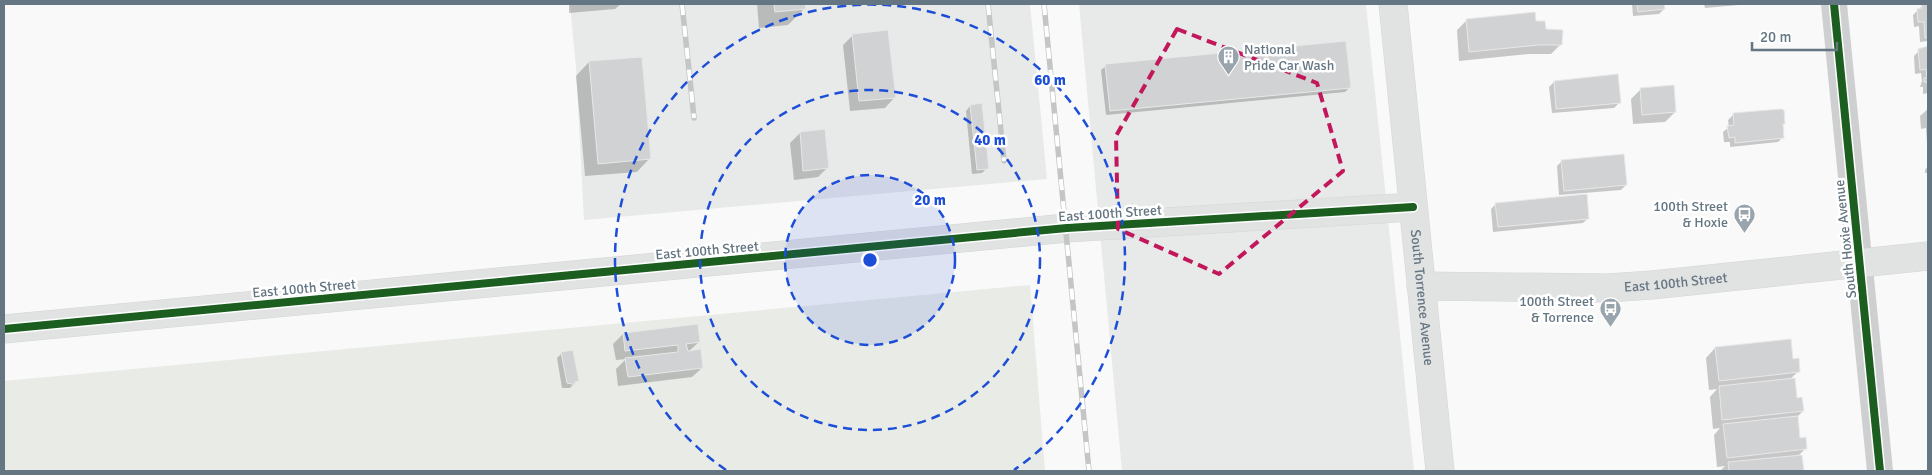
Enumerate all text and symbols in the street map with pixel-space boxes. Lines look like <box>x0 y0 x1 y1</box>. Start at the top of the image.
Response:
scale bar <box>1752 20 1837 52</box>
text: 20 m <box>1760 28 1791 46</box>
place label: National Pride Car Wash <box>1244 41 1334 74</box>
building icon: National Pride Car Wash <box>1216 45 1240 76</box>
text: 60 m <box>1034 71 1066 89</box>
text: 40 m <box>974 131 1006 149</box>
street label: South Hoxie Avenue <box>1831 179 1860 299</box>
text: 20 m <box>914 191 946 209</box>
place label: 100th Street & Hoxie <box>1653 198 1728 231</box>
street label: East 100th Street <box>1058 201 1162 226</box>
bus stop icon: 100th Street & Hoxie <box>1732 202 1756 233</box>
street label: South Torrence Avenue <box>1407 229 1437 366</box>
street label: East 100th Street <box>655 237 760 263</box>
centre of rings <box>861 251 879 269</box>
street label: East 100th Street <box>1623 269 1728 296</box>
street label: East 100th Street <box>252 275 357 301</box>
place label: 100th Street & Torrence <box>1519 293 1594 326</box>
bus stop icon: 100th Street & Torrence <box>1598 297 1622 328</box>

